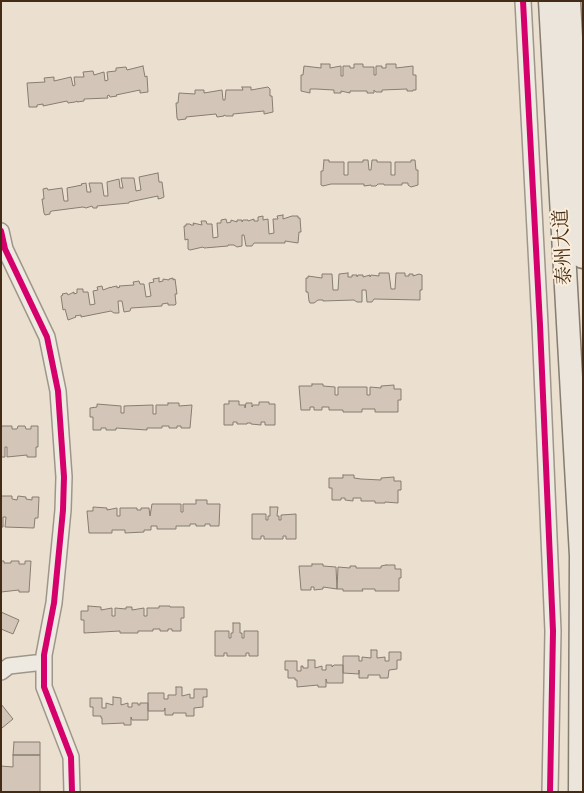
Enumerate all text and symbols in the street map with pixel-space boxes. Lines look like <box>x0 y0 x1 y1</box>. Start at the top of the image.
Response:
street label: 泰州大道 <box>551 208 577 286</box>

